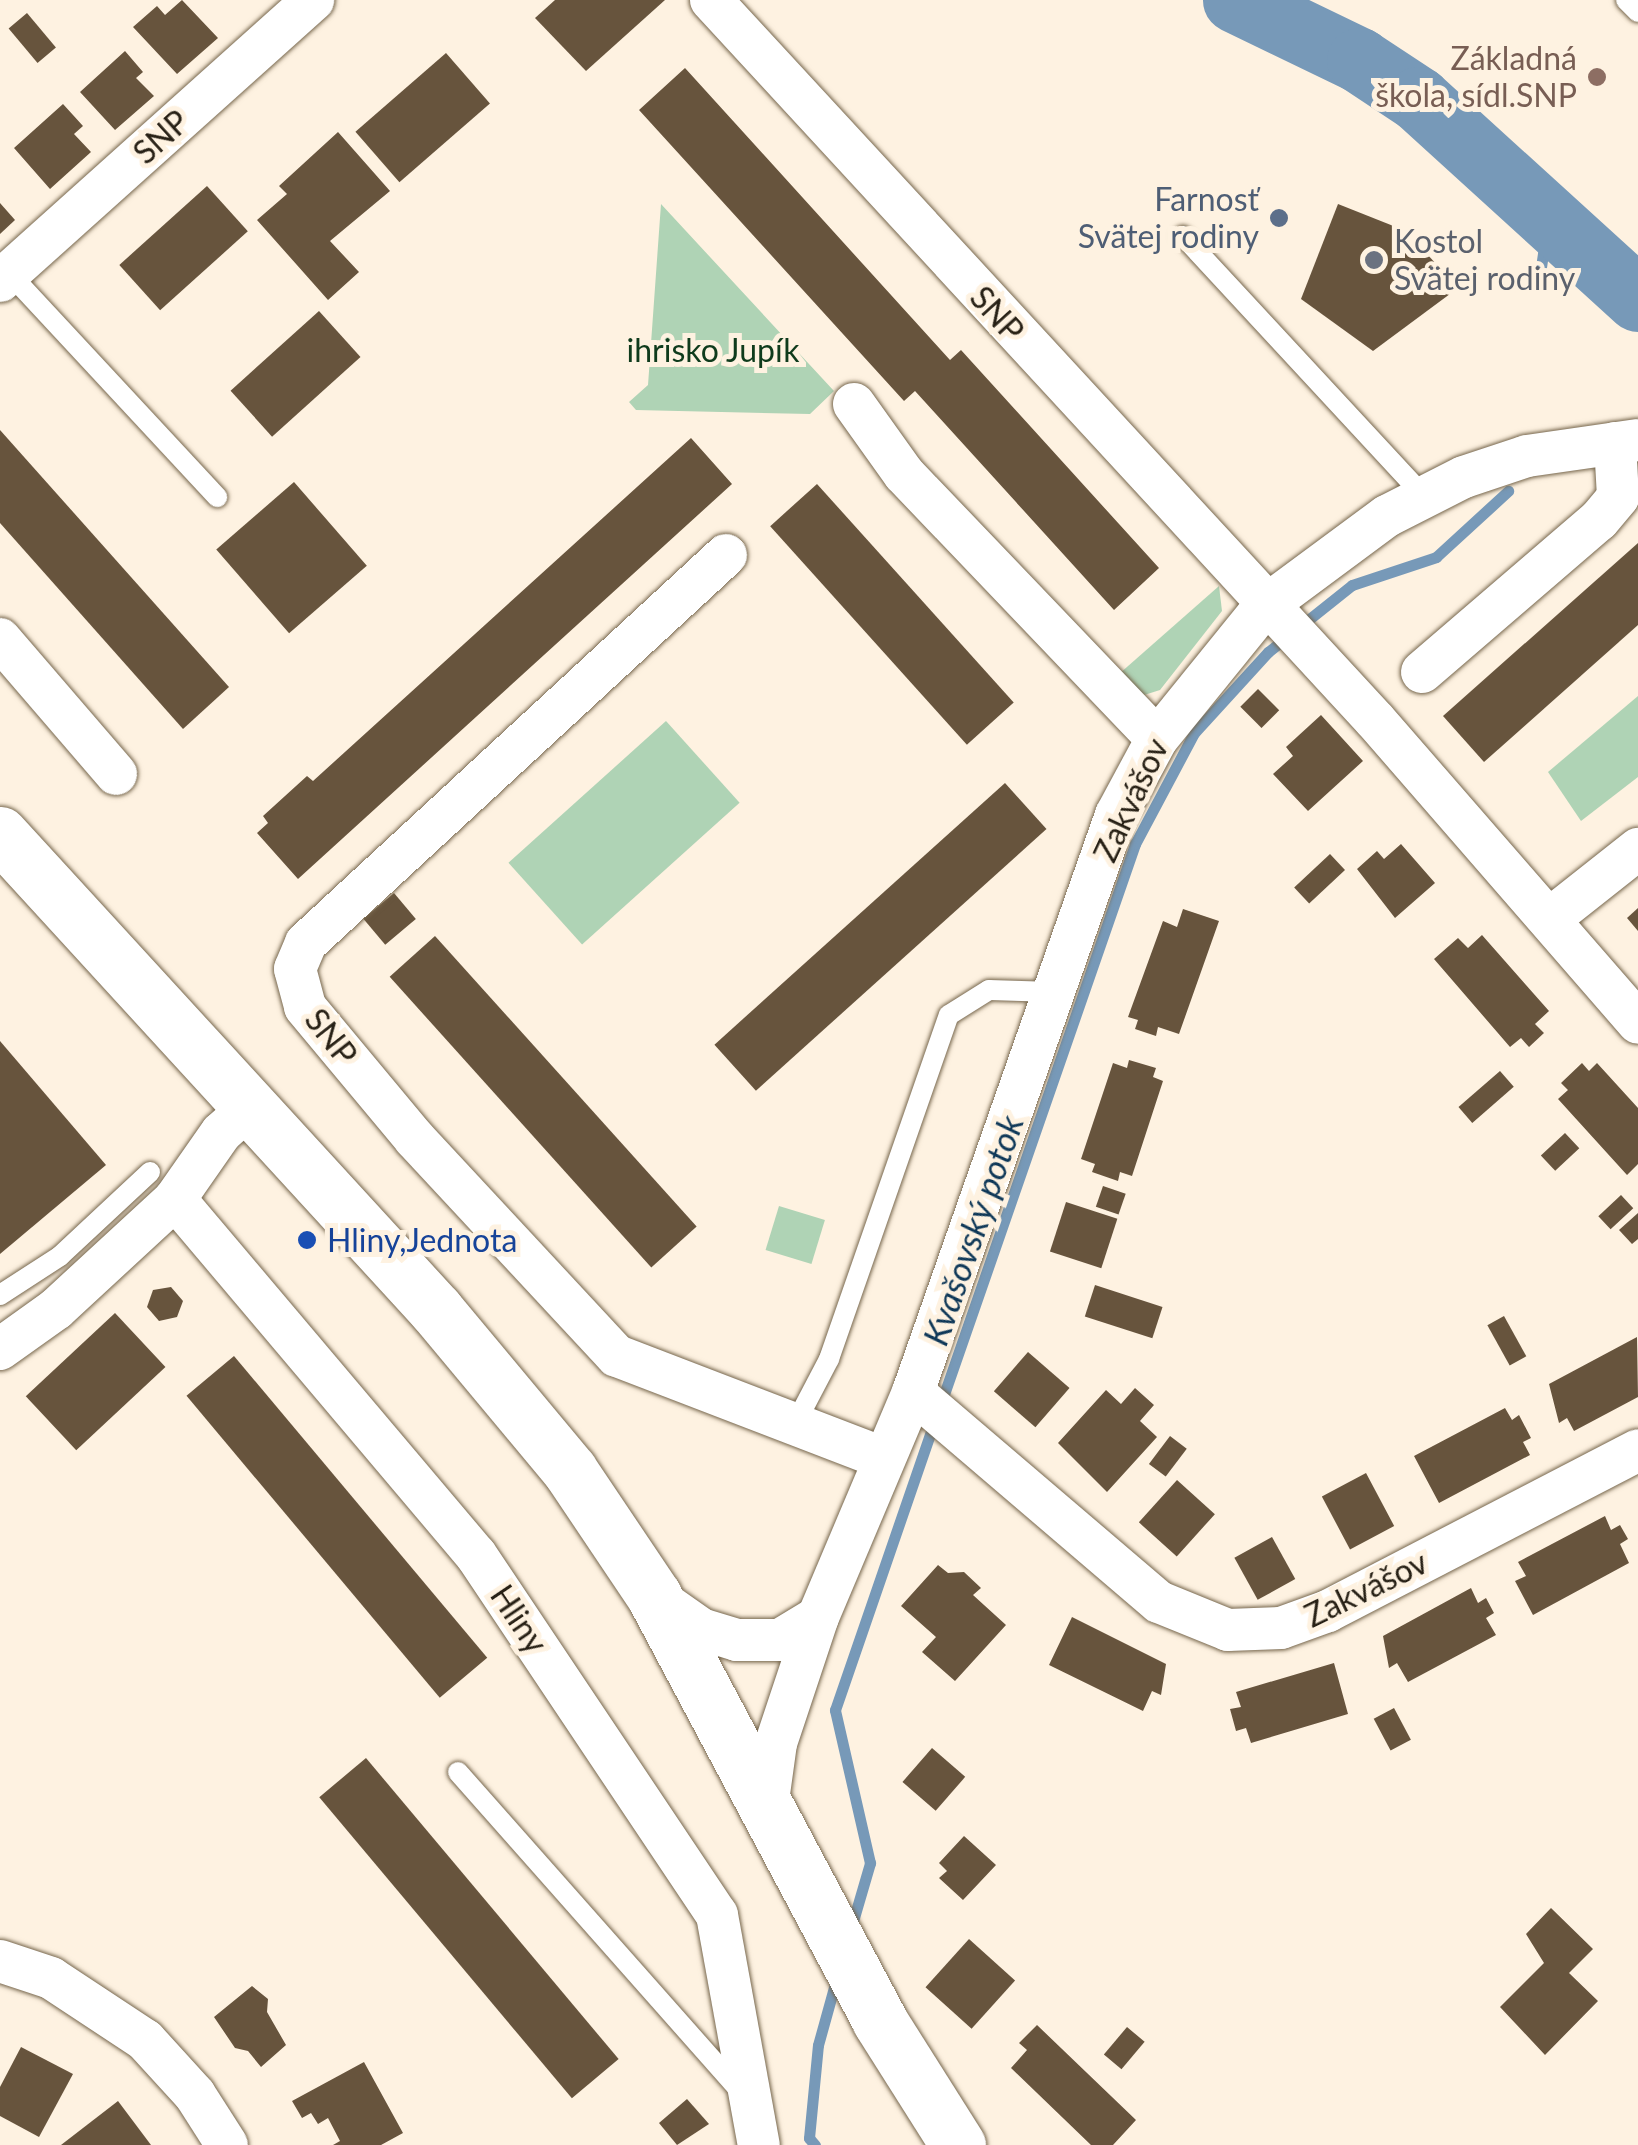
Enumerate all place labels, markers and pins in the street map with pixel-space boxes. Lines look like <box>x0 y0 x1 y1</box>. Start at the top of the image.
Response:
place label: Základná škola, sídl.SNP <box>1375 40 1577 115</box>
marker: Základná škola, sídl.SNP <box>1586 66 1608 88</box>
place label: Farnosť Svätej rodiny <box>1078 181 1259 256</box>
marker: Farnosť Svätej rodiny <box>1268 207 1290 229</box>
place label: Kostol Svätej rodiny <box>1394 223 1575 298</box>
marker: Kostol Svätej rodiny <box>1363 249 1385 271</box>
place label: Hliny,Jednota <box>327 1221 517 1259</box>
marker: Hliny,Jednota <box>296 1229 318 1251</box>

